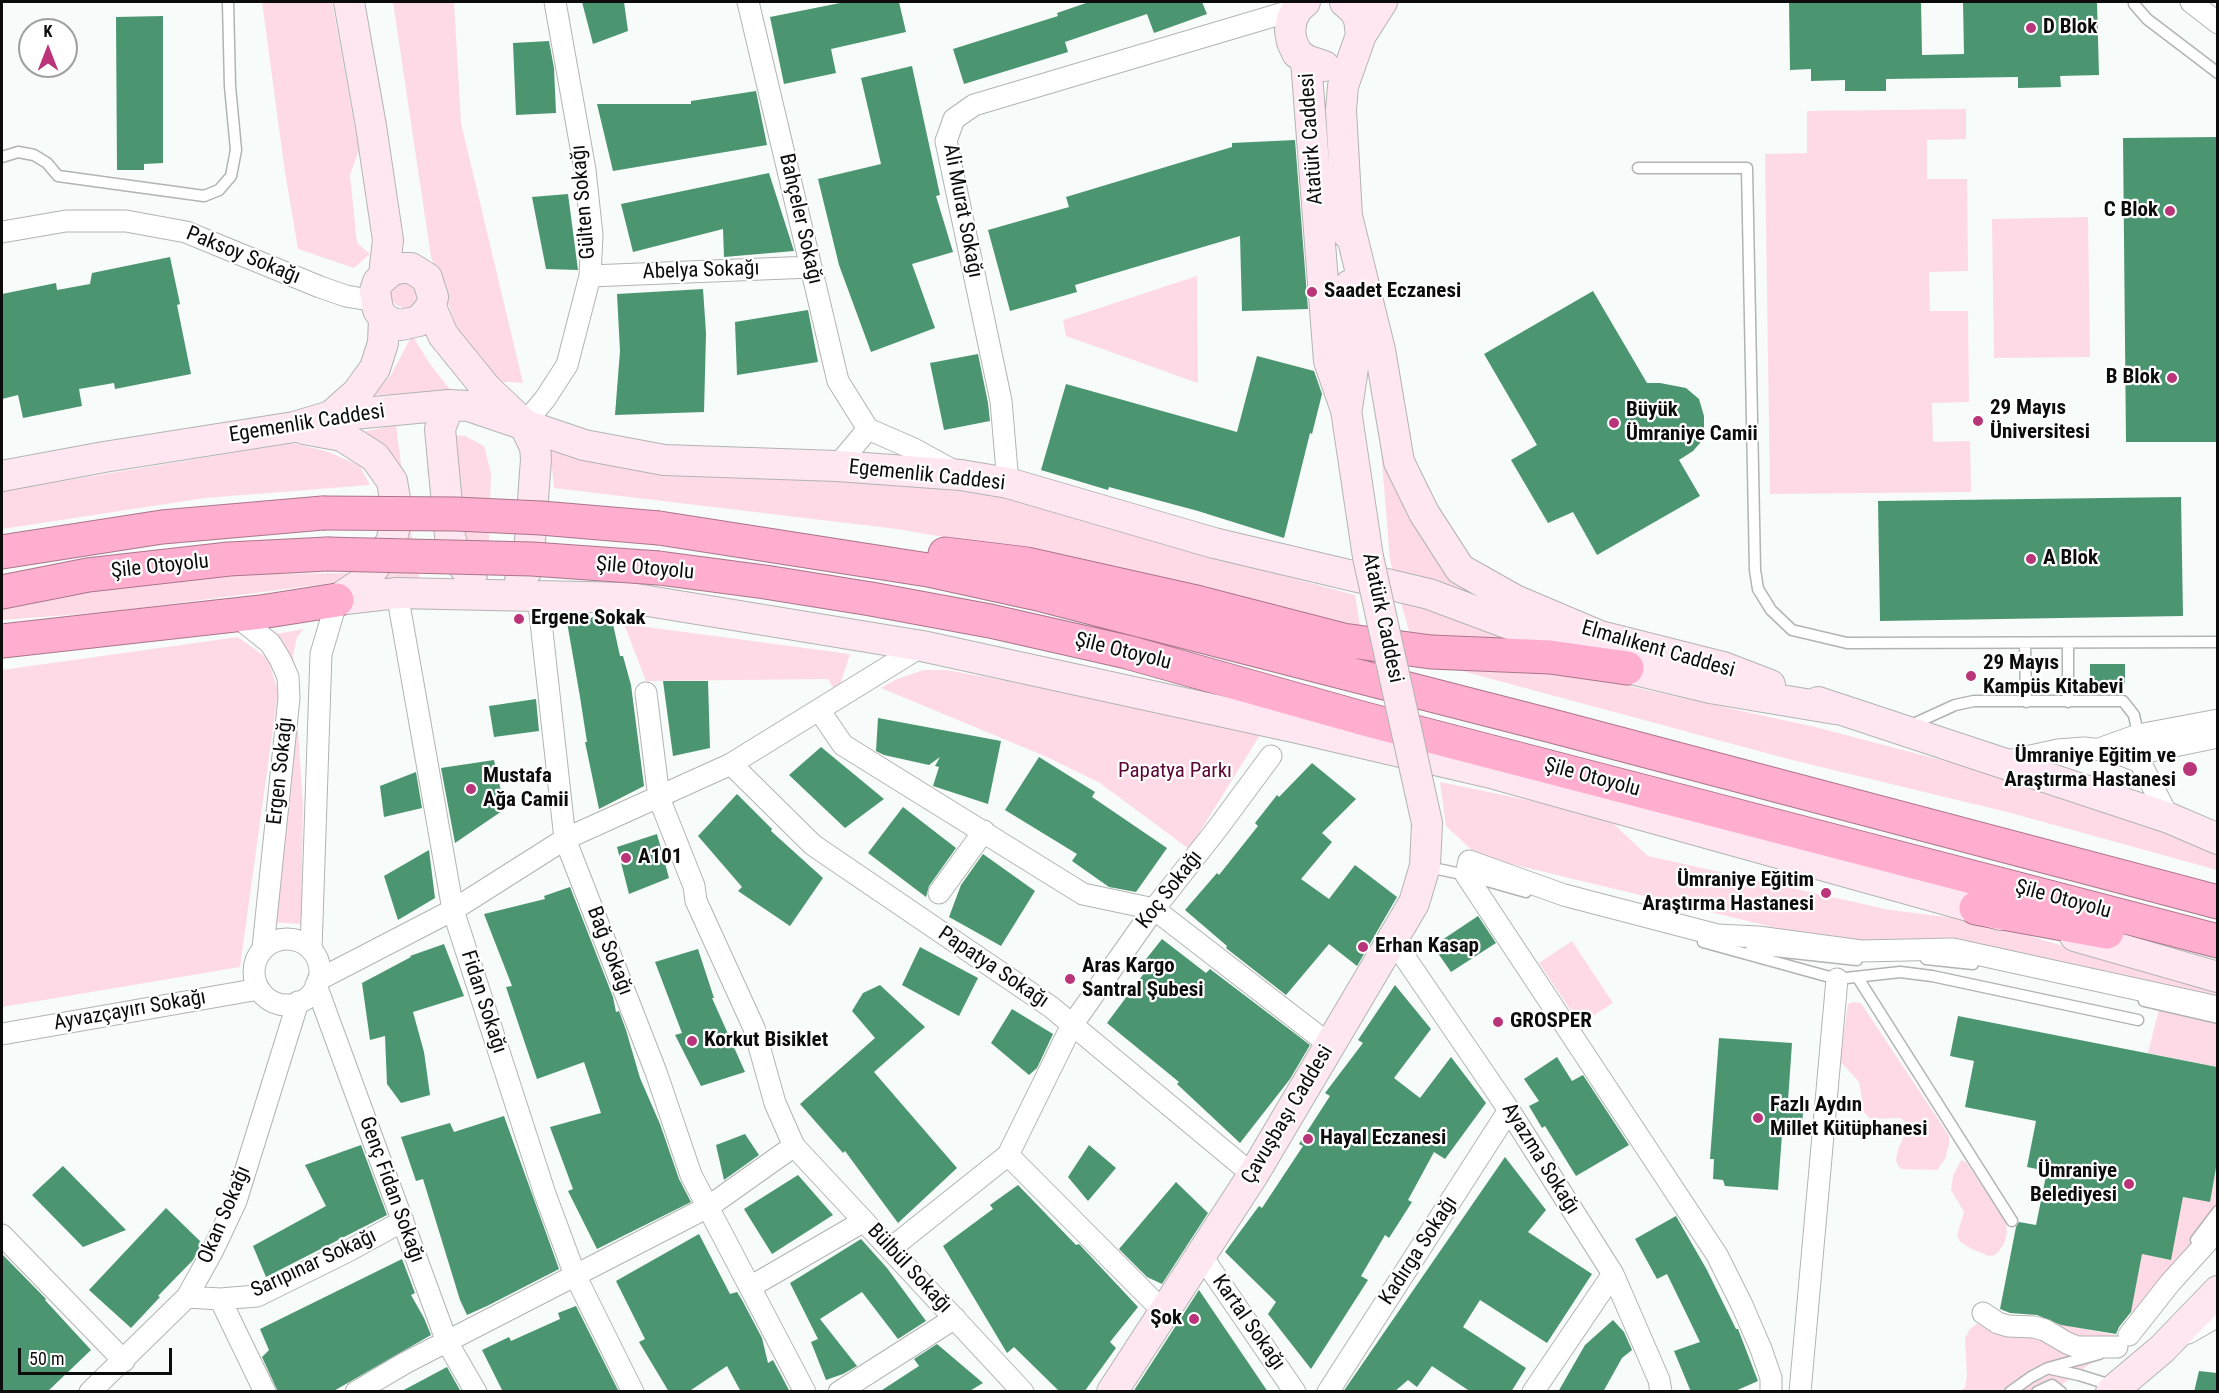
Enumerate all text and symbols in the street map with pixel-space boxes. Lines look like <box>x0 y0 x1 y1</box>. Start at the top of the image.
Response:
place label: D Blok <box>2043 15 2097 41</box>
north arrow <box>18 18 78 78</box>
marker: D Blok <box>2024 21 2038 35</box>
text: K <box>44 22 52 41</box>
street label: Atatürk Caddesi <box>1295 72 1329 206</box>
street label: Ali Murat Sokağı <box>937 142 987 280</box>
street label: Gülten Sokağı <box>566 144 602 260</box>
street label: Bahçeler Sokağı <box>773 151 827 287</box>
place label: C Blok <box>2104 198 2158 224</box>
marker: C Blok <box>2163 204 2177 218</box>
street label: Paksoy Sokağı <box>182 222 304 290</box>
street label: Abelya Sokağı <box>642 256 760 286</box>
place label: Saadet Eczanesi <box>1324 279 1461 305</box>
marker: Saadet Eczanesi <box>1305 285 1319 299</box>
place label: B Blok <box>2106 365 2160 391</box>
marker: B Blok <box>2165 371 2179 385</box>
place label: 29 Mayıs Üniversitesi <box>1990 396 2090 446</box>
place label: Büyük Ümraniye Camii <box>1626 398 1758 448</box>
street label: Egemenlik Caddesi <box>227 399 387 449</box>
marker: 29 Mayıs Üniversitesi <box>1971 414 1985 428</box>
marker: Büyük Ümraniye Camii <box>1607 416 1621 430</box>
street label: Egemenlik Caddesi <box>847 455 1007 497</box>
place label: A Blok <box>2043 546 2098 572</box>
street label: Şile Otoyolu <box>110 549 210 585</box>
street label: Atatürk Caddesi <box>1356 551 1408 685</box>
street label: Şile Otoyolu <box>595 552 695 586</box>
marker: A Blok <box>2024 552 2038 566</box>
place label: Ergene Sokak <box>531 606 646 632</box>
marker: Ergene Sokak <box>512 612 526 626</box>
street label: Elmalıkent Caddesi <box>1578 616 1738 684</box>
street label: Şile Otoyolu <box>1072 628 1174 676</box>
place label: 29 Mayıs Kampüs Kitabevi <box>1983 651 2123 701</box>
marker: 29 Mayıs Kampüs Kitabevi <box>1964 669 1978 683</box>
street label: Ergen Sokağı <box>263 716 299 826</box>
place label: Ümraniye Eğitim ve Araştırma Hastanesi <box>2004 744 2176 794</box>
street label: Şile Otoyolu <box>1541 753 1643 803</box>
park label: Papatya Parkı <box>1118 759 1232 785</box>
marker: Ümraniye Eğitim ve Araştırma Hastanesi <box>2181 760 2199 778</box>
place label: Mustafa Ağa Camii <box>483 764 569 814</box>
marker: Mustafa Ağa Camii <box>464 782 478 796</box>
place label: A101 <box>638 845 682 871</box>
street label: Koç Sokağı <box>1132 846 1208 934</box>
marker: A101 <box>619 851 633 865</box>
place label: Ümraniye Eğitim Araştırma Hastanesi <box>1642 868 1814 918</box>
street label: Şile Otoyolu <box>2012 875 2114 925</box>
marker: Ümraniye Eğitim Araştırma Hastanesi <box>1819 886 1833 900</box>
street label: Bağ Sokağı <box>581 903 637 999</box>
street label: Papatya Sokağı <box>933 922 1053 1014</box>
place label: Erhan Kasap <box>1375 934 1479 960</box>
marker: Erhan Kasap <box>1356 940 1370 954</box>
street label: Fidan Sokağı <box>455 947 511 1057</box>
place label: Aras Kargo Santral Şubesi <box>1082 954 1204 1004</box>
marker: Aras Kargo Santral Şubesi <box>1063 972 1077 986</box>
street label: Ayvazçayırı Sokağı <box>52 985 208 1037</box>
place label: GROSPER <box>1510 1009 1592 1035</box>
marker: GROSPER <box>1491 1015 1505 1029</box>
place label: Korkut Bisiklet <box>704 1028 828 1054</box>
marker: Korkut Bisiklet <box>685 1034 699 1048</box>
street label: Çavuşbaşı Caddesi <box>1237 1041 1339 1189</box>
place label: Fazlı Aydın Millet Kütüphanesi <box>1770 1093 1927 1143</box>
street label: Ayazma Sokağı <box>1496 1099 1584 1219</box>
marker: Fazlı Aydın Millet Kütüphanesi <box>1751 1111 1765 1125</box>
street label: Genç Fidan Sokağı <box>353 1114 429 1266</box>
place label: Hayal Eczanesi <box>1320 1126 1446 1152</box>
marker: Hayal Eczanesi <box>1301 1132 1315 1146</box>
place label: Ümraniye Belediyesi <box>2030 1159 2117 1209</box>
street label: Okan Sokağı <box>193 1162 257 1268</box>
marker: Ümraniye Belediyesi <box>2122 1177 2136 1191</box>
street label: Kadırga Sokağı <box>1375 1192 1463 1310</box>
street label: Bülbül Sokağı <box>861 1219 957 1319</box>
street label: Sarıpınar Sokağı <box>247 1224 381 1304</box>
street label: Kartal Sokağı <box>1206 1270 1290 1376</box>
place label: Şok <box>1150 1306 1182 1332</box>
marker: Şok <box>1187 1312 1201 1326</box>
scale bar <box>21 1336 176 1374</box>
text: 50 m <box>29 1348 64 1369</box>

